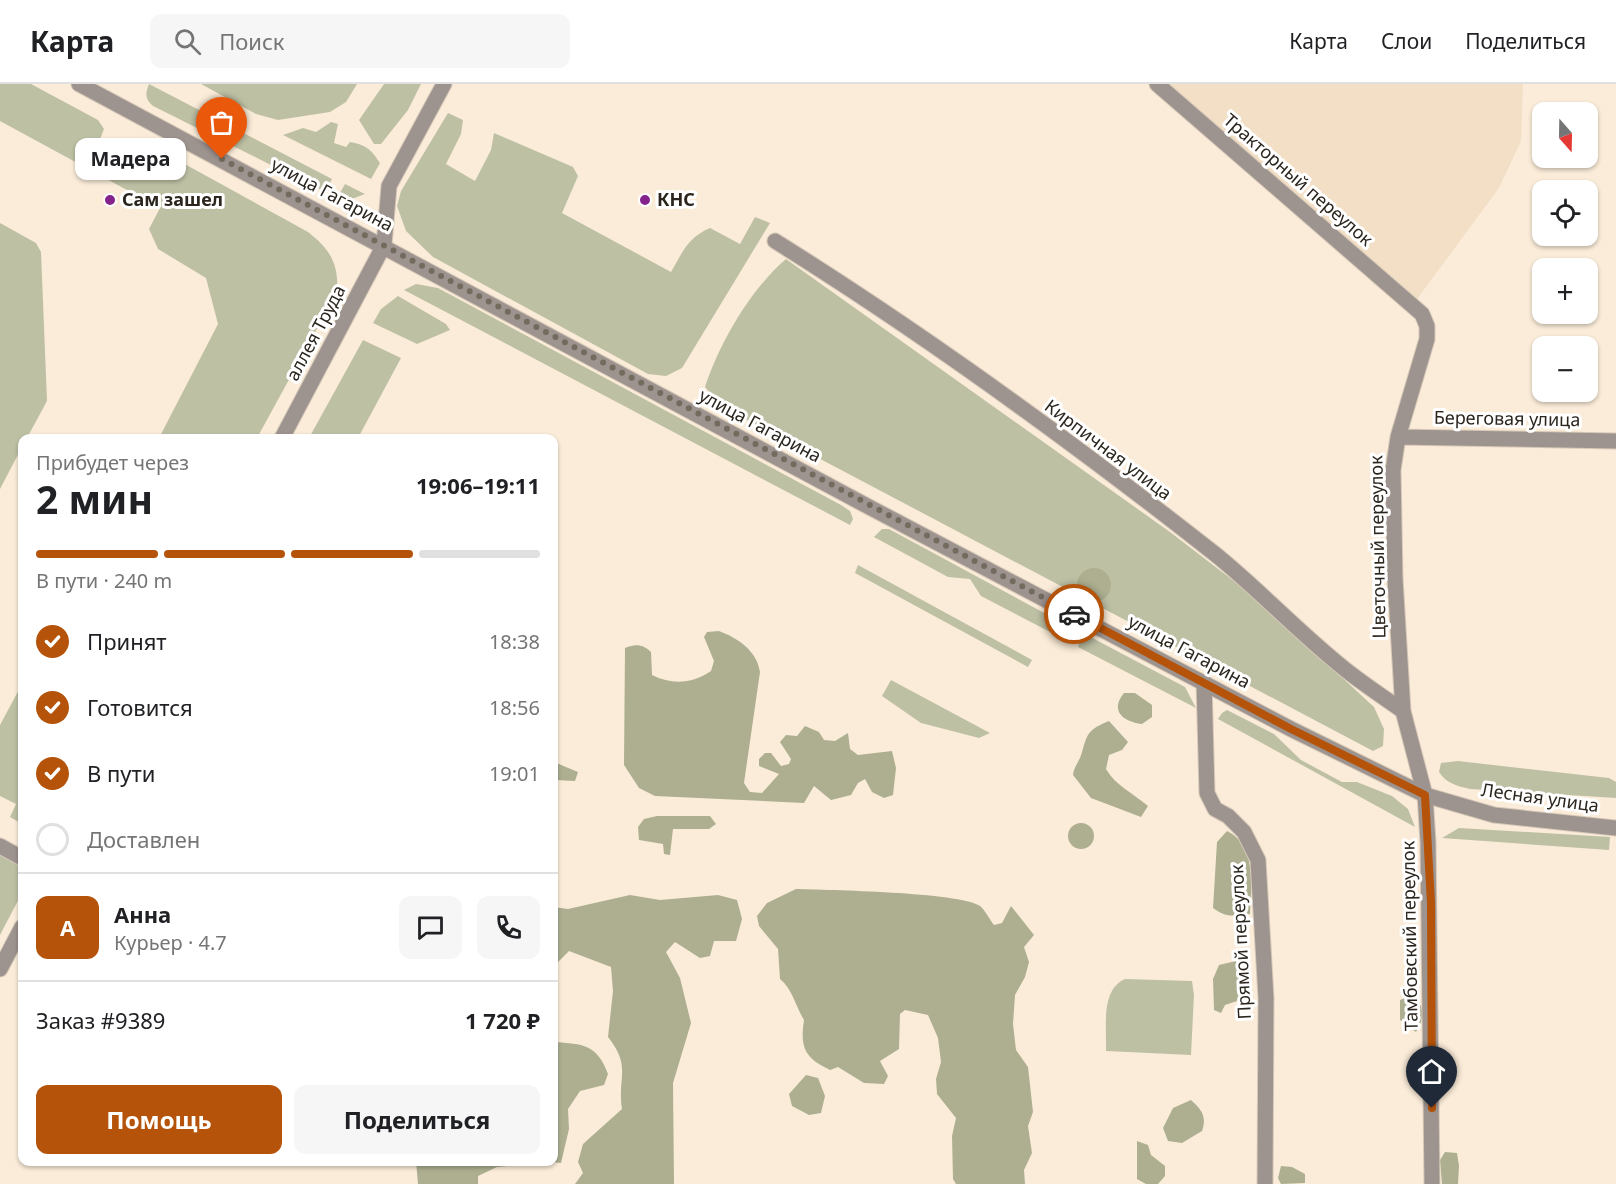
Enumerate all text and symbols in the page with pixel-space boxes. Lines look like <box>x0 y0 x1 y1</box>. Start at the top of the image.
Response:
search box <box>150 14 570 68</box>
text: Карта <box>30 22 114 60</box>
icon: search <box>171 25 204 58</box>
text: Поиск <box>219 26 285 56</box>
text: Карта <box>1289 27 1348 55</box>
text: Слои <box>1381 27 1432 55</box>
text: Поделиться <box>1465 27 1586 55</box>
pin <box>196 97 247 159</box>
north arrow <box>1532 102 1598 168</box>
map controls <box>1532 102 1598 402</box>
icon: bag <box>205 106 238 139</box>
street label: Тракторный переулок <box>1219 108 1379 251</box>
callout: Мадера <box>75 138 186 180</box>
text: Мадера <box>91 145 170 172</box>
street label: улица Гагарина <box>267 152 398 236</box>
button: locate <box>1532 180 1598 246</box>
place label: Сам зашел <box>122 187 223 211</box>
place label: КНС <box>657 187 695 211</box>
marker: Сам зашел <box>103 193 117 207</box>
marker: КНС <box>638 193 652 207</box>
button: + <box>1532 258 1598 324</box>
street label: аллея Труда <box>280 281 350 385</box>
button: − <box>1532 336 1598 402</box>
street label: улица Гагарина <box>695 383 826 467</box>
street label: Кирпичная улица <box>1040 394 1177 505</box>
street label: Береговая улица <box>1434 405 1580 431</box>
text: Прибудет через <box>36 449 189 476</box>
street label: Цветочный переулок <box>1363 455 1391 639</box>
text: 19:06–19:11 <box>416 470 540 500</box>
text: 2 мин <box>36 472 153 525</box>
text: В пути · 240 m <box>36 567 172 594</box>
courier <box>1044 584 1104 644</box>
icon: car <box>1058 598 1091 631</box>
street label: улица Гагарина <box>1124 609 1255 693</box>
icon: check <box>36 625 69 658</box>
text: Принят <box>87 626 167 656</box>
text: 18:38 <box>489 628 540 655</box>
icon: check <box>36 691 69 724</box>
text: Готовится <box>87 692 193 722</box>
text: 18:56 <box>489 694 540 721</box>
icon: check <box>36 757 69 790</box>
text: В пути <box>87 758 155 788</box>
text: 19:01 <box>489 760 540 787</box>
street label: Лесная улица <box>1480 777 1600 817</box>
text: Доставлен <box>87 824 200 854</box>
street label: Тамбовский переулок <box>1395 840 1423 1031</box>
street label: Прямой переулок <box>1224 864 1256 1020</box>
button: chat <box>399 896 462 959</box>
button: phone <box>477 896 540 959</box>
text: Анна <box>114 899 171 929</box>
text: А <box>60 912 75 942</box>
text: Курьер · 4.7 <box>114 929 227 956</box>
text: Заказ #9389 <box>36 1005 165 1035</box>
text: 1 720 ₽ <box>465 1005 540 1035</box>
pin <box>1406 1046 1457 1108</box>
icon: home <box>1415 1055 1448 1088</box>
button: Помощь <box>36 1085 282 1154</box>
button: Поделиться <box>294 1085 540 1154</box>

